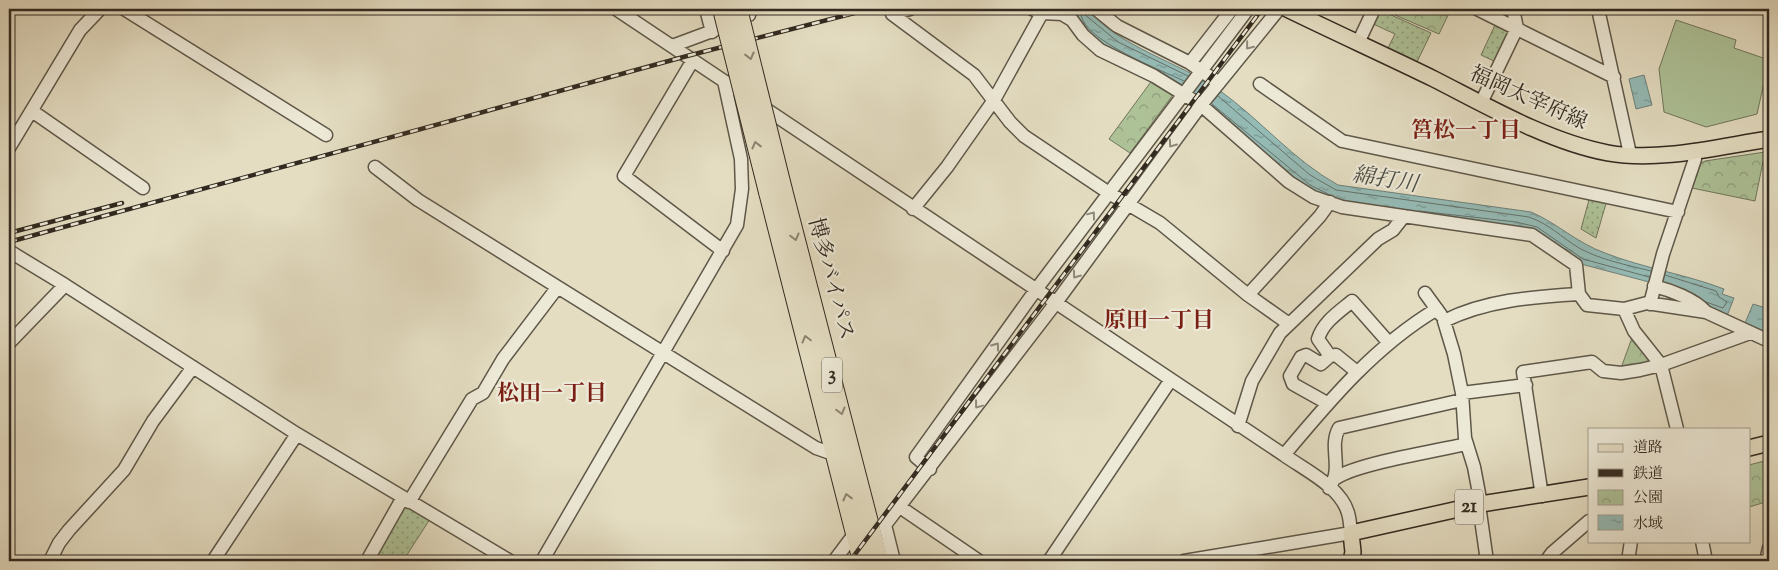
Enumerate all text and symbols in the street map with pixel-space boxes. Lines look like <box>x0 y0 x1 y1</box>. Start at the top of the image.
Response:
one-way arrow <box>1246 40 1254 49</box>
one-way arrow <box>744 52 755 61</box>
street label: 福岡太宰府線 <box>1464 60 1592 138</box>
district label: 筥松一丁目 <box>1411 116 1521 148</box>
one-way arrow <box>1169 138 1178 148</box>
one-way arrow <box>751 140 762 149</box>
water label: 綿打川 <box>1350 160 1422 202</box>
one-way arrow <box>1086 211 1095 221</box>
street label: 博多バイパス <box>799 214 861 344</box>
one-way arrow <box>790 233 800 241</box>
one-way arrow <box>1073 269 1082 279</box>
district label: 原田一丁目 <box>1104 306 1214 338</box>
one-way arrow <box>801 335 812 344</box>
one-way arrow <box>990 343 998 352</box>
road number: 3 <box>822 358 842 392</box>
district label: 松田一丁目 <box>497 379 607 411</box>
one-way arrow <box>976 399 984 408</box>
one-way arrow <box>835 407 846 416</box>
legend <box>1588 428 1750 542</box>
text: 道路 <box>1633 438 1663 459</box>
text: 鉄道 <box>1633 464 1663 485</box>
text: 公園 <box>1633 488 1663 509</box>
road number: 21 <box>1455 490 1483 524</box>
one-way arrow <box>842 492 853 501</box>
text: 水域 <box>1633 514 1663 535</box>

